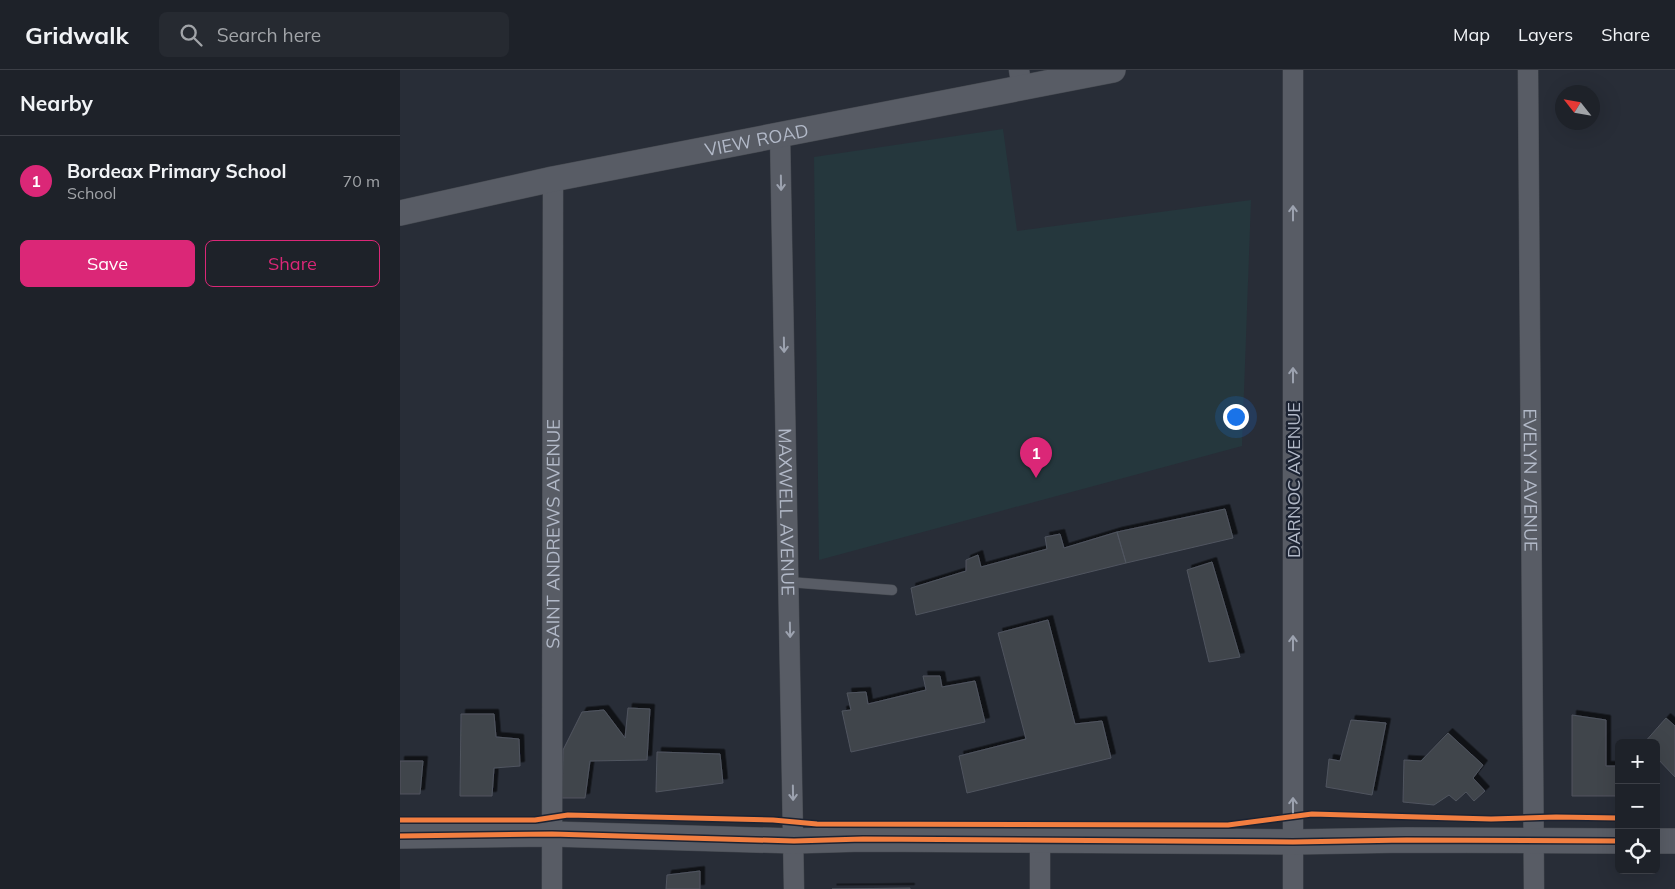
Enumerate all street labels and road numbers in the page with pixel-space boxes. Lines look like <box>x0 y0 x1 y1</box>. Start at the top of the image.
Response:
street label: VIEW ROAD <box>703 118 810 161</box>
street label: DARNOC AVENUE <box>1282 402 1305 558</box>
street label: EVELYN AVENUE <box>1519 408 1543 552</box>
street label: SAINT ANDREWS AVENUE <box>541 419 564 649</box>
street label: MAXWELL AVENUE <box>774 428 800 596</box>

